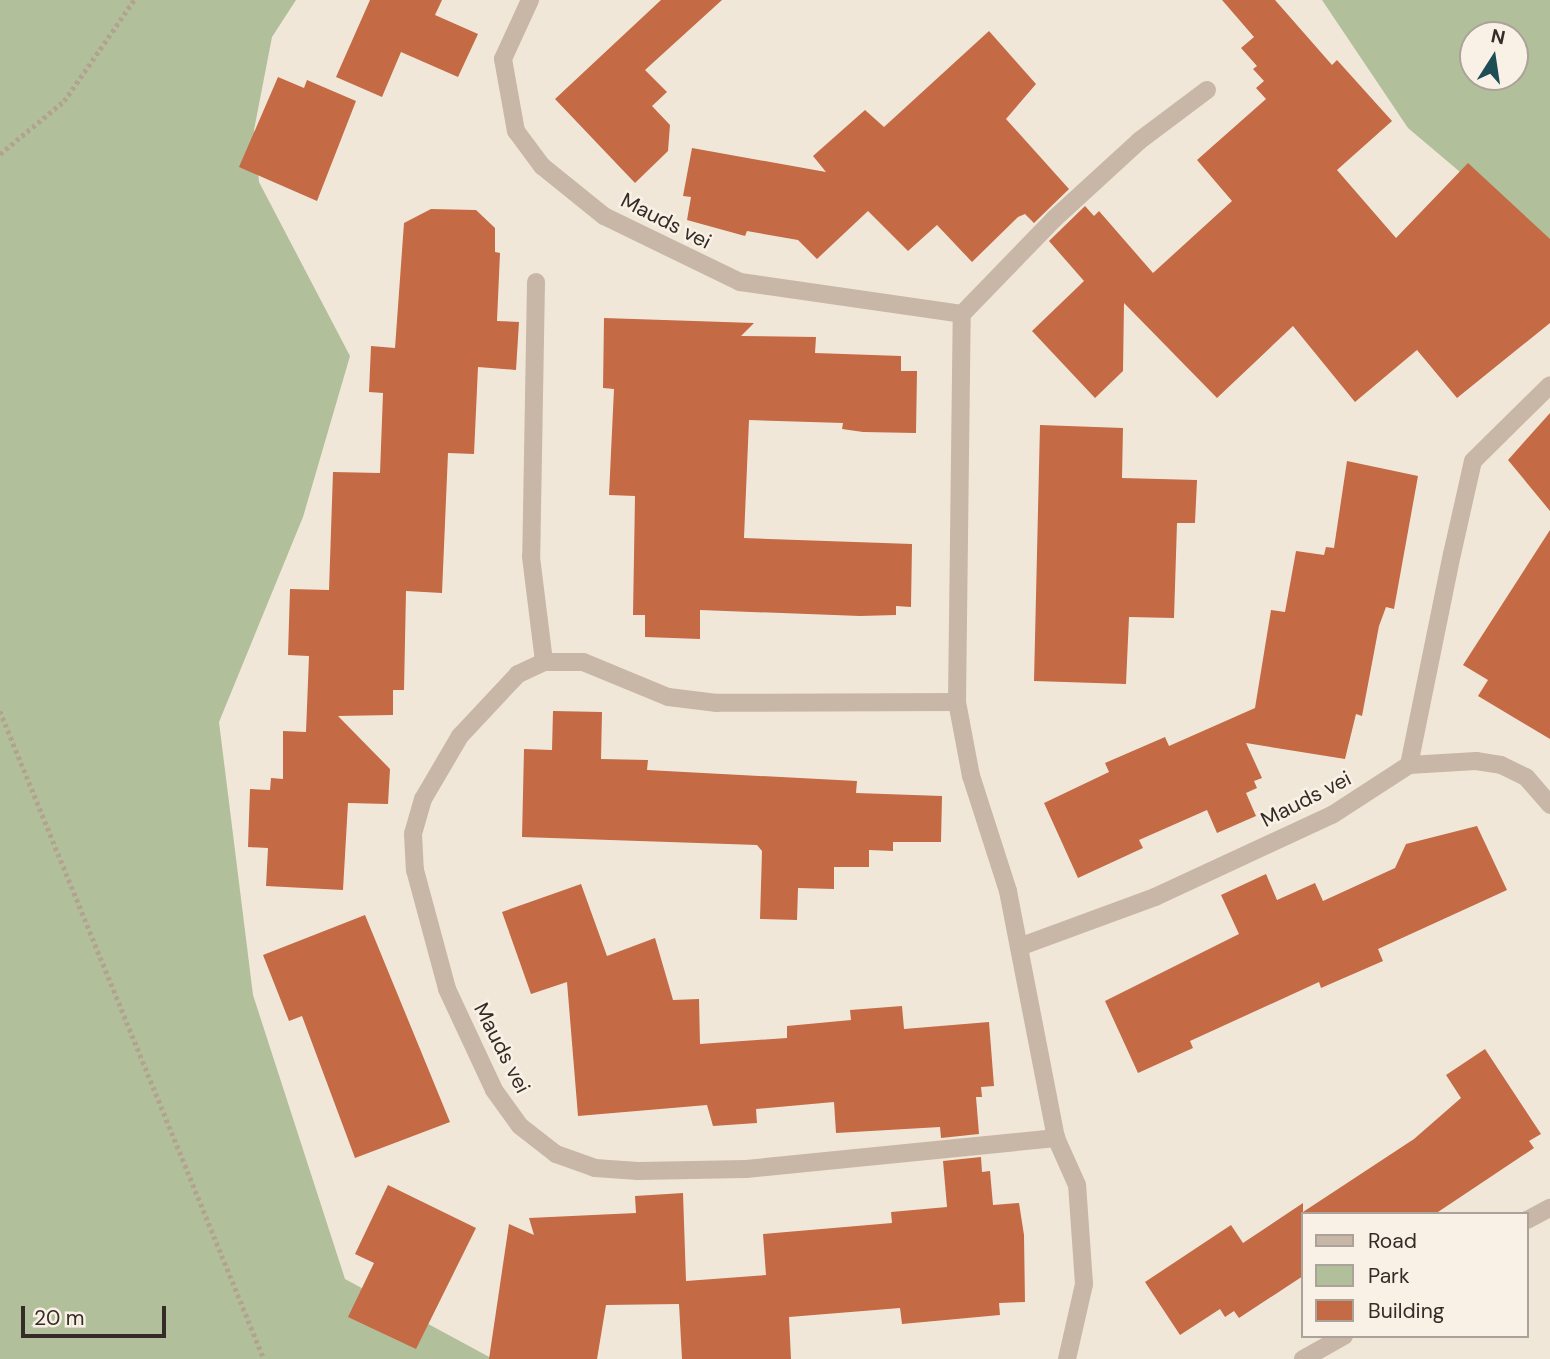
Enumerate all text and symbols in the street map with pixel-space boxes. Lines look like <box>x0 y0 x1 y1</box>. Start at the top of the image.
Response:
north arrow <box>1459 21 1529 91</box>
text: N <box>1489 23 1507 51</box>
street label: Mauds vei <box>617 188 715 254</box>
street label: Mauds vei <box>1257 766 1355 832</box>
street label: Mauds vei <box>469 999 535 1097</box>
legend <box>1302 1212 1529 1338</box>
text: Road <box>1368 1227 1417 1255</box>
text: Park <box>1368 1262 1409 1290</box>
scale bar <box>24 1292 170 1336</box>
text: Building <box>1368 1297 1444 1325</box>
text: 20 m <box>34 1304 85 1332</box>

